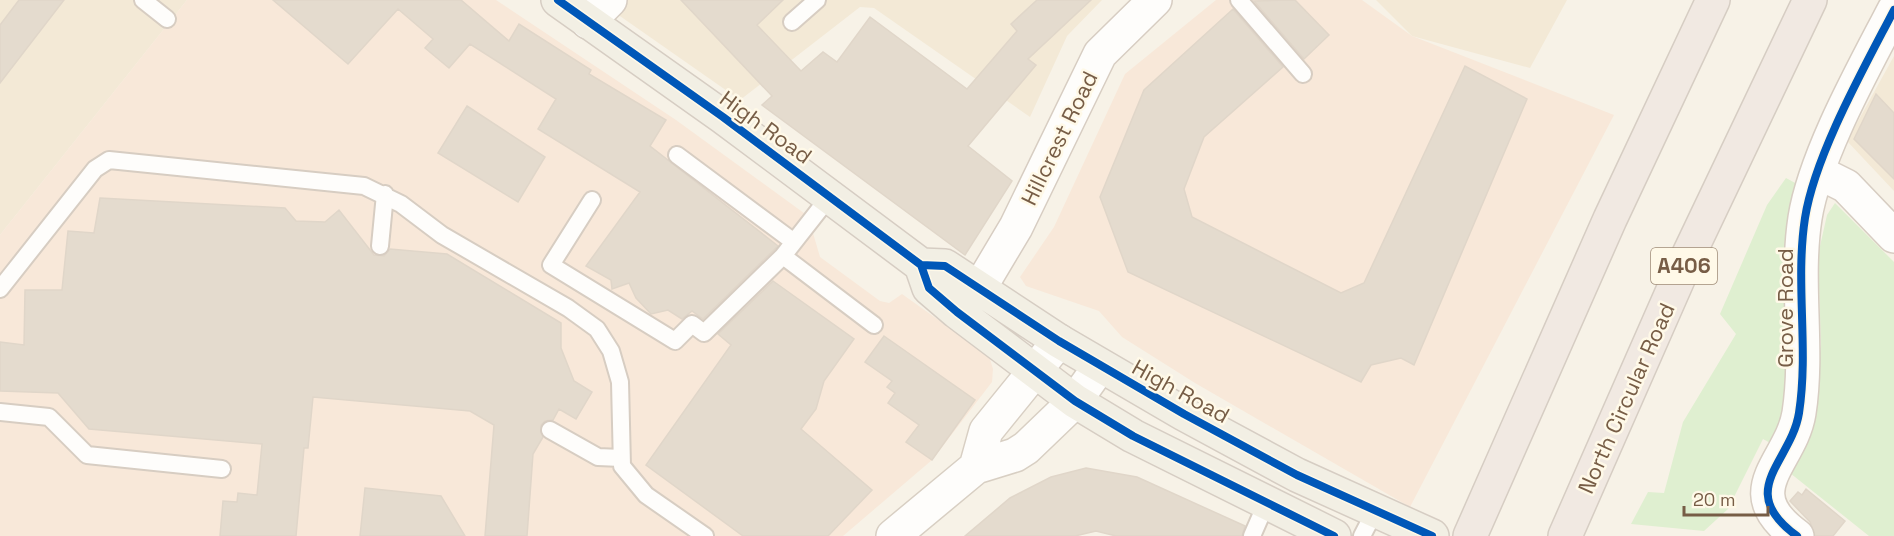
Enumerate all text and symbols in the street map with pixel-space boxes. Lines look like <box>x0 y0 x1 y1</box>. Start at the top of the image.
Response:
street label: Hillcrest Road <box>1014 66 1104 210</box>
street label: High Road <box>714 84 818 170</box>
road number: A406 <box>1651 248 1717 284</box>
street label: Grove Road <box>1771 248 1799 368</box>
street label: North Circular Road <box>1571 298 1681 498</box>
street label: High Road <box>1127 353 1235 429</box>
scale bar <box>1684 479 1768 517</box>
text: 20 m <box>1693 488 1736 511</box>

